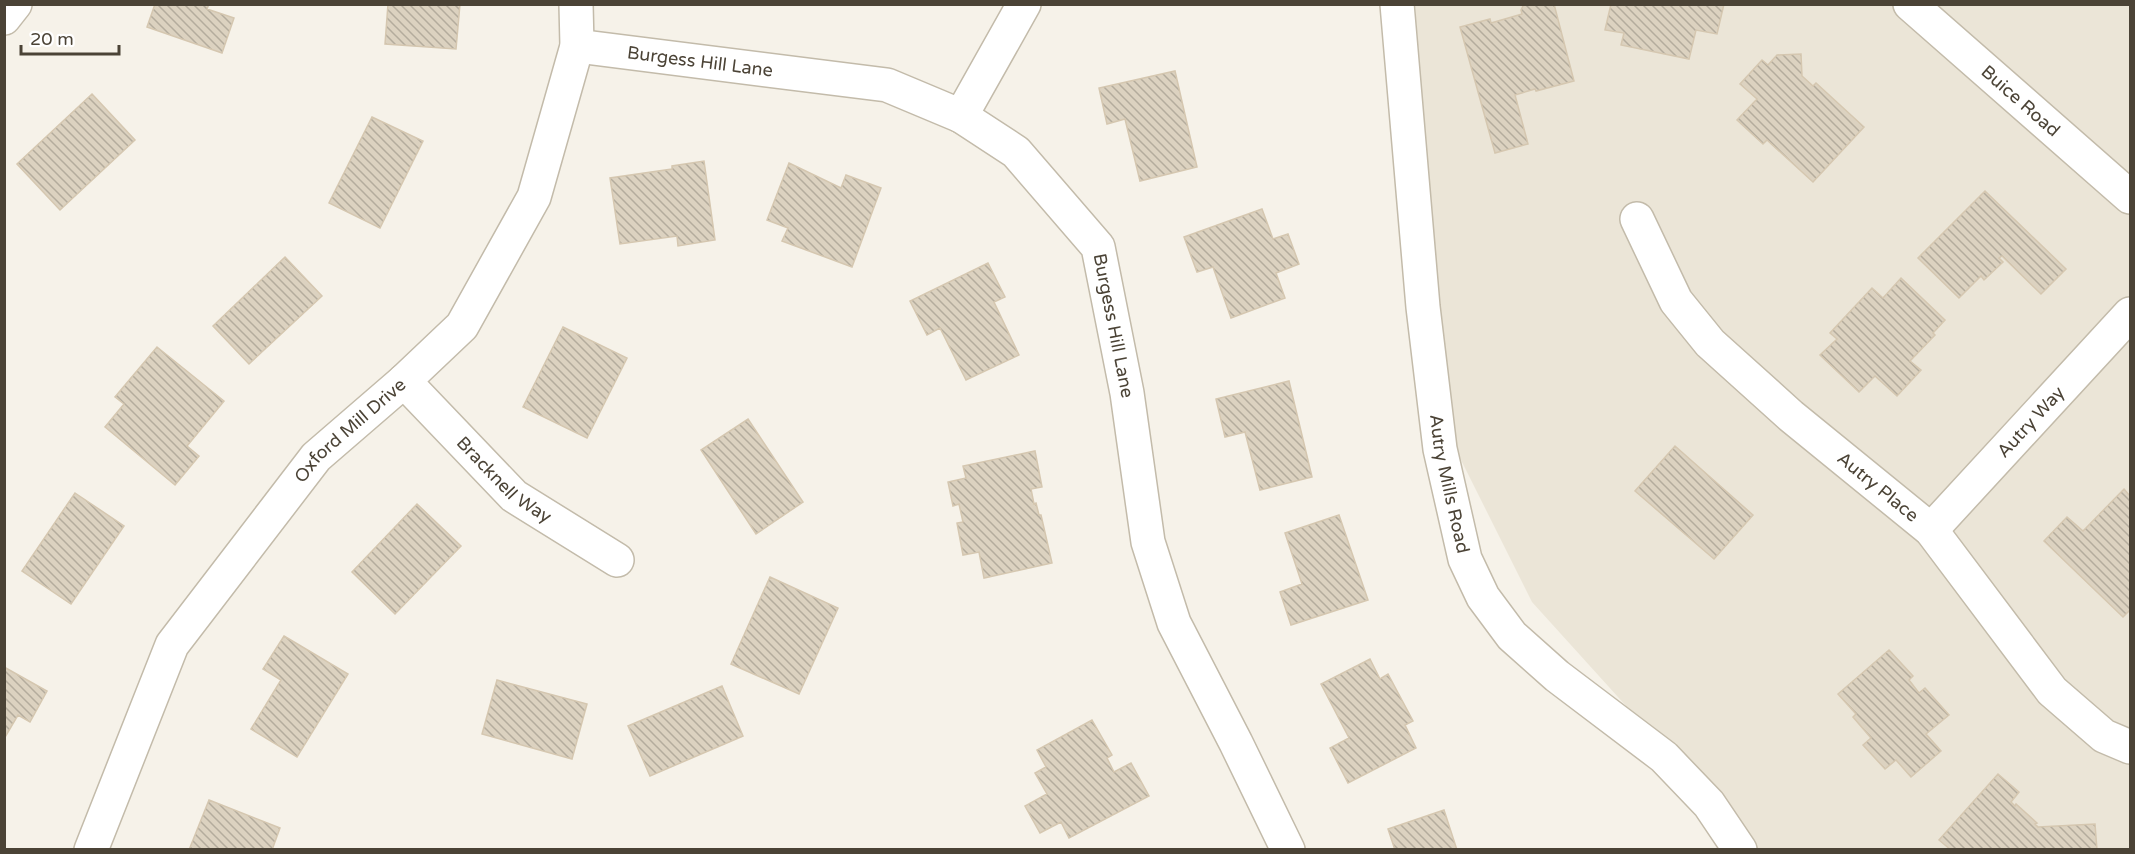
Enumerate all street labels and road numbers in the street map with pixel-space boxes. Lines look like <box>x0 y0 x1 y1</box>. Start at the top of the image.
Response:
street label: Burgess Hill Lane <box>626 41 774 82</box>
street label: Buice Road <box>1977 61 2064 141</box>
street label: Burgess Hill Lane <box>1089 251 1139 400</box>
street label: Oxford Mill Drive <box>289 374 410 487</box>
street label: Autry Way <box>1992 381 2069 462</box>
street label: Autry Mills Road <box>1425 413 1474 555</box>
street label: Bracknell Way <box>452 432 556 528</box>
street label: Autry Place <box>1833 447 1923 526</box>

